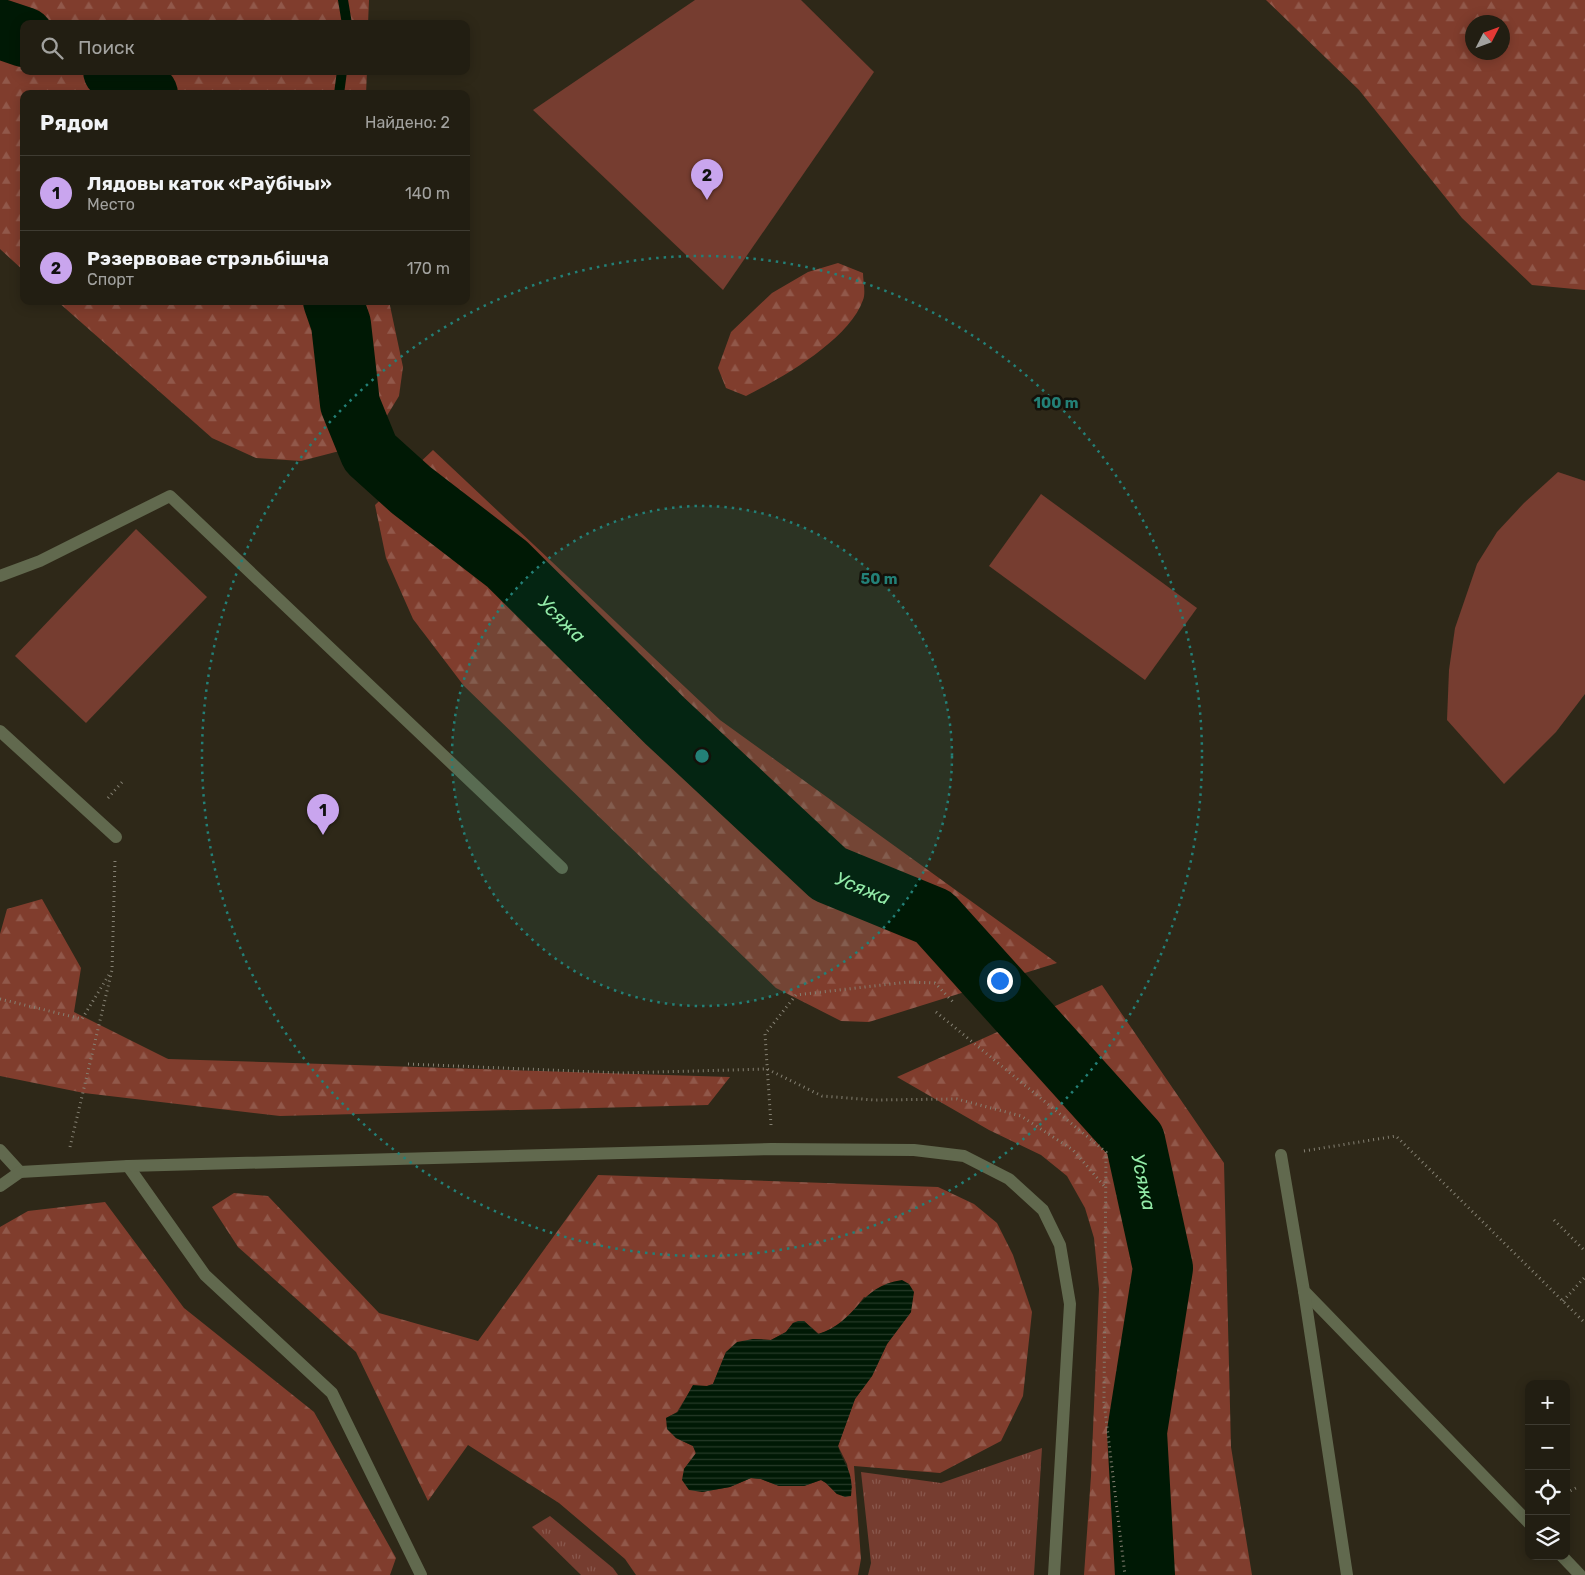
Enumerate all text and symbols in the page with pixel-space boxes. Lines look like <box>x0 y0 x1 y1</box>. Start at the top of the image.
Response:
north arrow <box>1465 15 1510 60</box>
search box <box>20 20 470 75</box>
icon: search <box>38 34 66 62</box>
text: Поиск <box>78 36 135 59</box>
text: Рядом <box>40 110 109 135</box>
text: Найдено: 2 <box>365 113 450 132</box>
pin: 2 <box>691 159 723 200</box>
text: Лядовы каток «Раўбічы» <box>87 172 332 195</box>
text: 1 <box>52 184 60 203</box>
text: 140 m <box>405 184 450 203</box>
text: Место <box>87 195 135 214</box>
text: Рэзервовае стрэльбішча <box>87 247 329 270</box>
text: 2 <box>51 259 61 278</box>
text: 170 m <box>407 259 450 278</box>
text: Спорт <box>87 270 134 289</box>
text: 100 m <box>1034 394 1078 412</box>
text: 50 m <box>861 570 897 588</box>
water label: Усяжа <box>533 591 590 648</box>
centre of rings <box>693 747 711 765</box>
pin: 1 <box>307 794 339 835</box>
water label: Усяжа <box>832 867 894 910</box>
your location <box>987 968 1013 994</box>
water label: Усяжа <box>1126 1152 1161 1213</box>
map controls <box>1525 1380 1570 1560</box>
button: + <box>1525 1380 1570 1425</box>
button: − <box>1525 1425 1570 1470</box>
button: locate <box>1525 1470 1570 1515</box>
button: layers <box>1525 1515 1570 1560</box>

